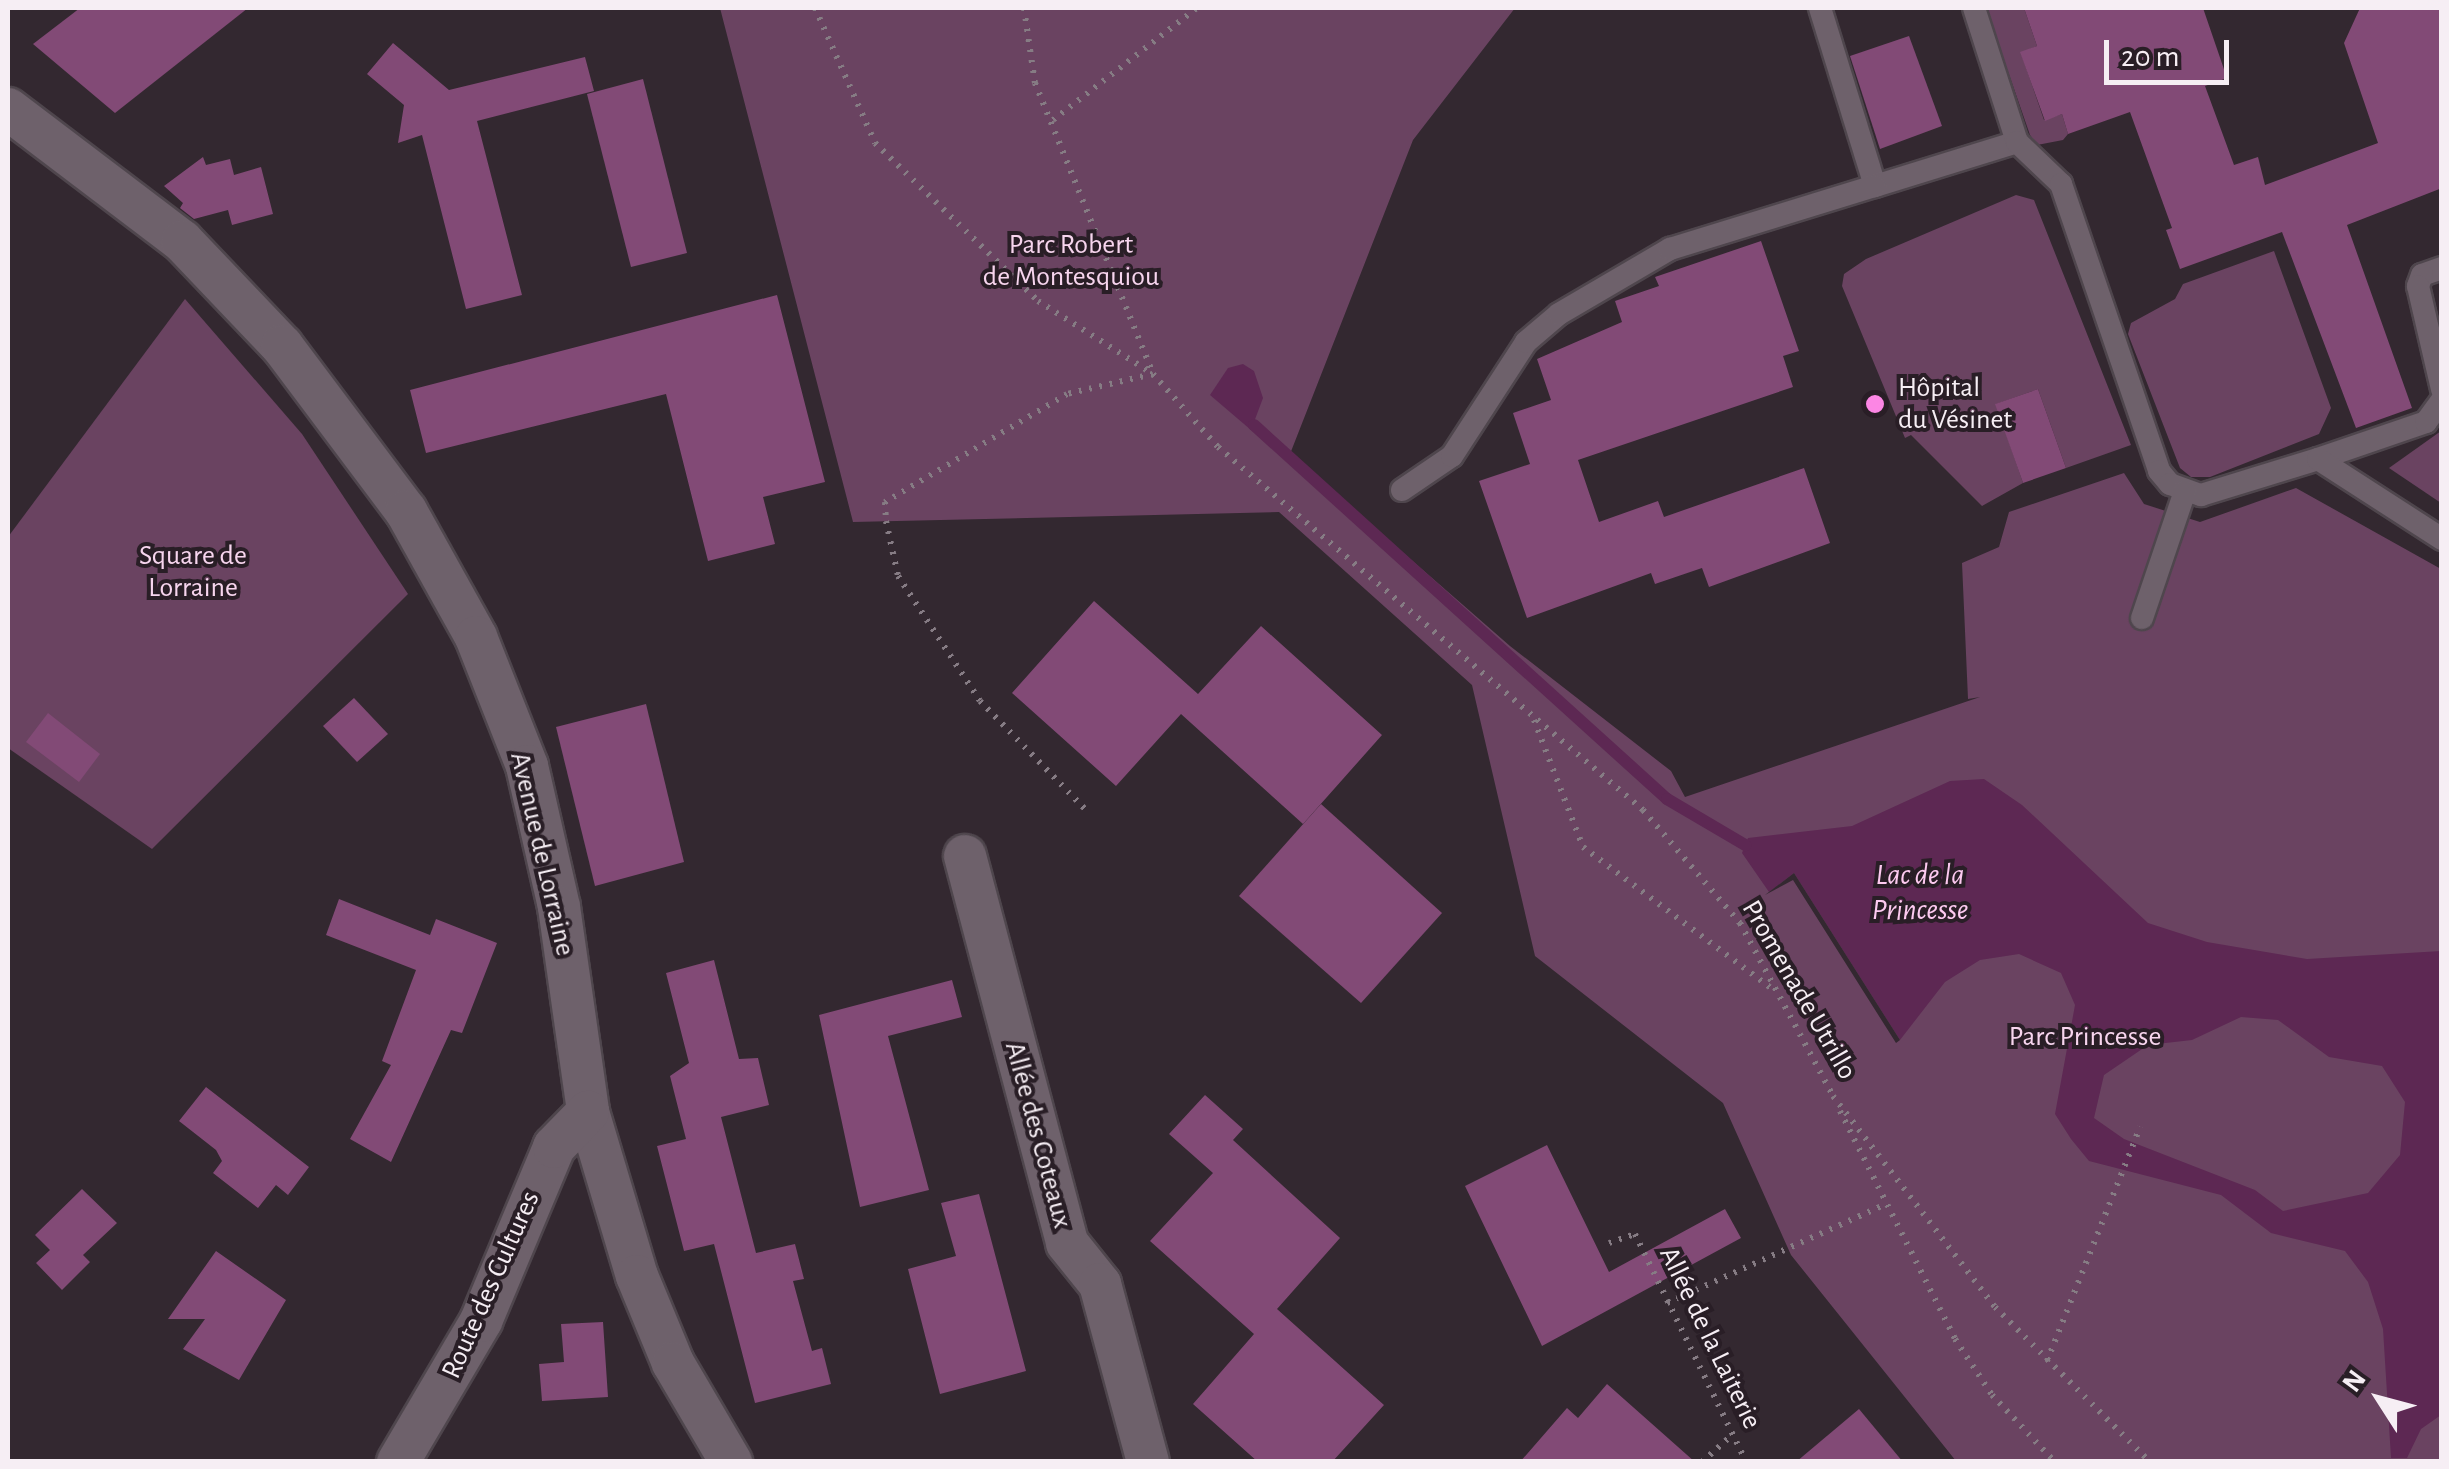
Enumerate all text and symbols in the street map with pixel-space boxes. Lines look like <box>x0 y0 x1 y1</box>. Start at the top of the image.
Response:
scale bar <box>2109 20 2234 82</box>
text: 20 m <box>2121 42 2179 72</box>
park label: Parc Robert de Montesquiou <box>983 228 1159 294</box>
place label: Hôpital du Vésinet <box>1898 371 2012 437</box>
marker: Hôpital du Vésinet <box>1862 391 1888 417</box>
park label: Square de Lorraine <box>139 539 247 605</box>
street label: Avenue de Lorraine <box>502 749 582 959</box>
water label: Lac de la Princesse <box>1872 857 1968 928</box>
street label: Promenade Utrillo <box>1734 894 1864 1086</box>
park label: Parc Princesse <box>2009 1020 2161 1054</box>
street label: Allée des Coteaux <box>997 1038 1079 1232</box>
street label: Route des Cultures <box>435 1186 547 1384</box>
street label: Allée de la Laiterie <box>1651 1241 1769 1435</box>
north arrow <box>2329 1349 2429 1449</box>
text: N <box>2338 1365 2372 1397</box>

